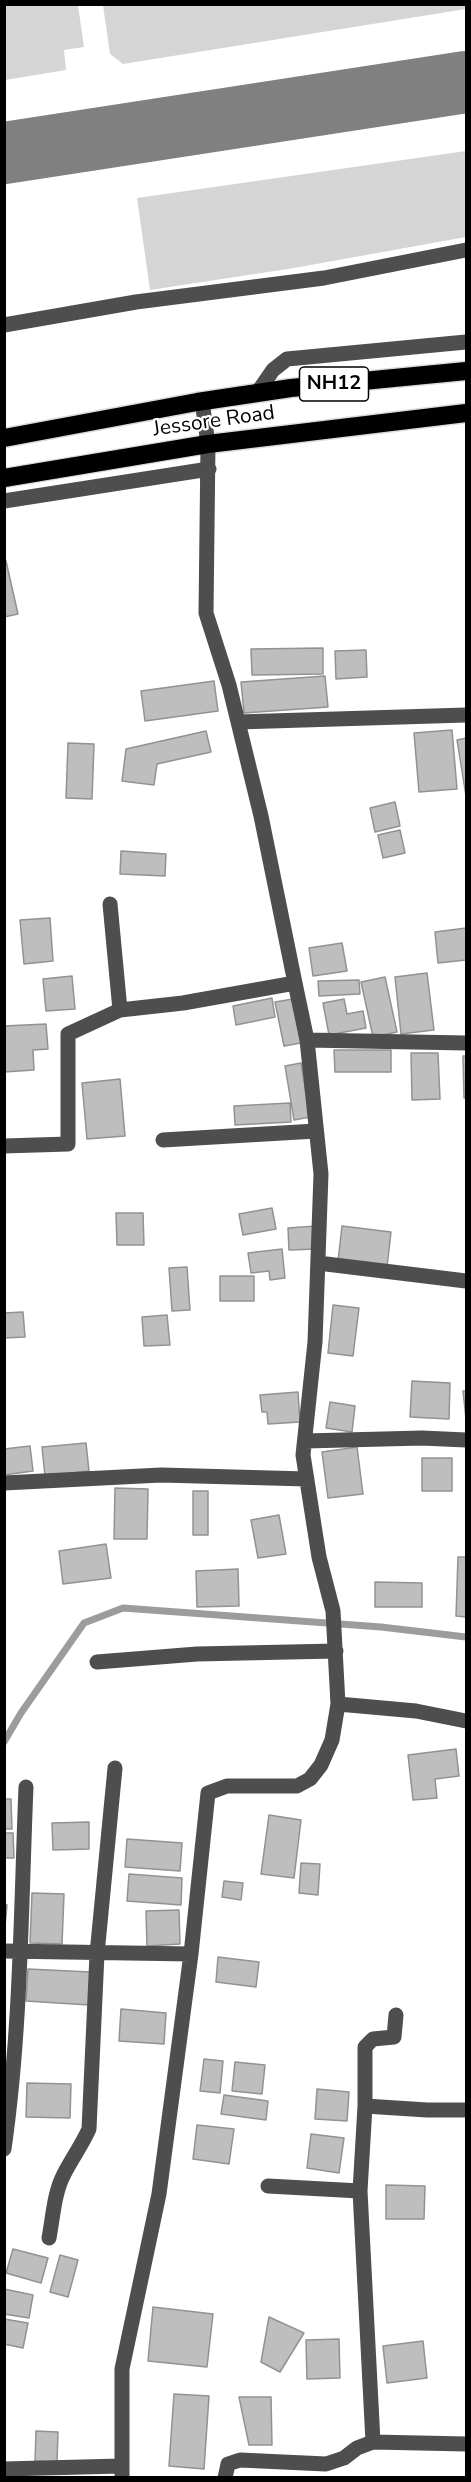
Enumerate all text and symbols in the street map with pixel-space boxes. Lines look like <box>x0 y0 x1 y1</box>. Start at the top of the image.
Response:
road number: NH12 <box>300 367 368 401</box>
street label: Jessore Road <box>152 401 276 443</box>

